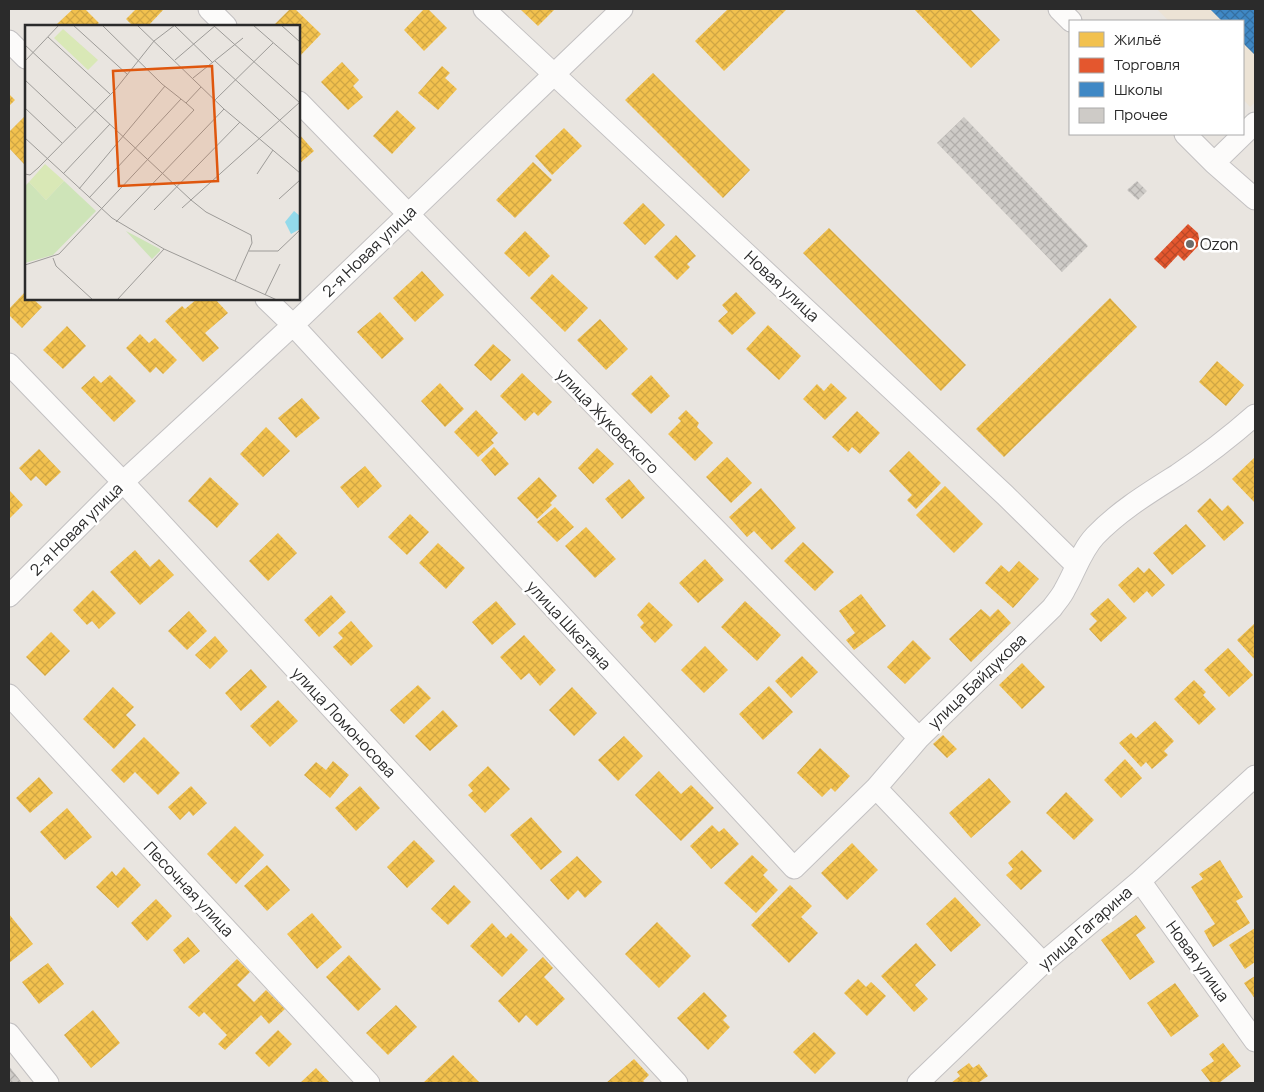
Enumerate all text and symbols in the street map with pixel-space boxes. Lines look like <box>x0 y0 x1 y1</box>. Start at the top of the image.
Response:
legend <box>1069 20 1244 135</box>
inset map <box>25 25 300 300</box>
text: Жильё <box>1114 29 1162 50</box>
text: Торговля <box>1114 54 1180 75</box>
text: Школы <box>1114 79 1162 100</box>
text: Прочее <box>1114 104 1168 125</box>
street label: 2-я Новая улица <box>317 200 421 302</box>
place label: Ozon <box>1200 233 1238 255</box>
marker: Ozon <box>1184 238 1196 250</box>
street label: Новая улица <box>740 246 824 326</box>
street label: улица Жуковского <box>552 363 664 479</box>
street label: 2-я Новая улица <box>25 478 127 580</box>
street label: улица Шкетана <box>522 576 616 674</box>
street label: улица Байдукова <box>923 628 1031 734</box>
street label: улица Ломоносова <box>287 662 401 782</box>
street label: Песочная улица <box>139 837 239 941</box>
street label: улица Гагарина <box>1033 881 1137 975</box>
street label: Новая улица <box>1161 916 1235 1006</box>

